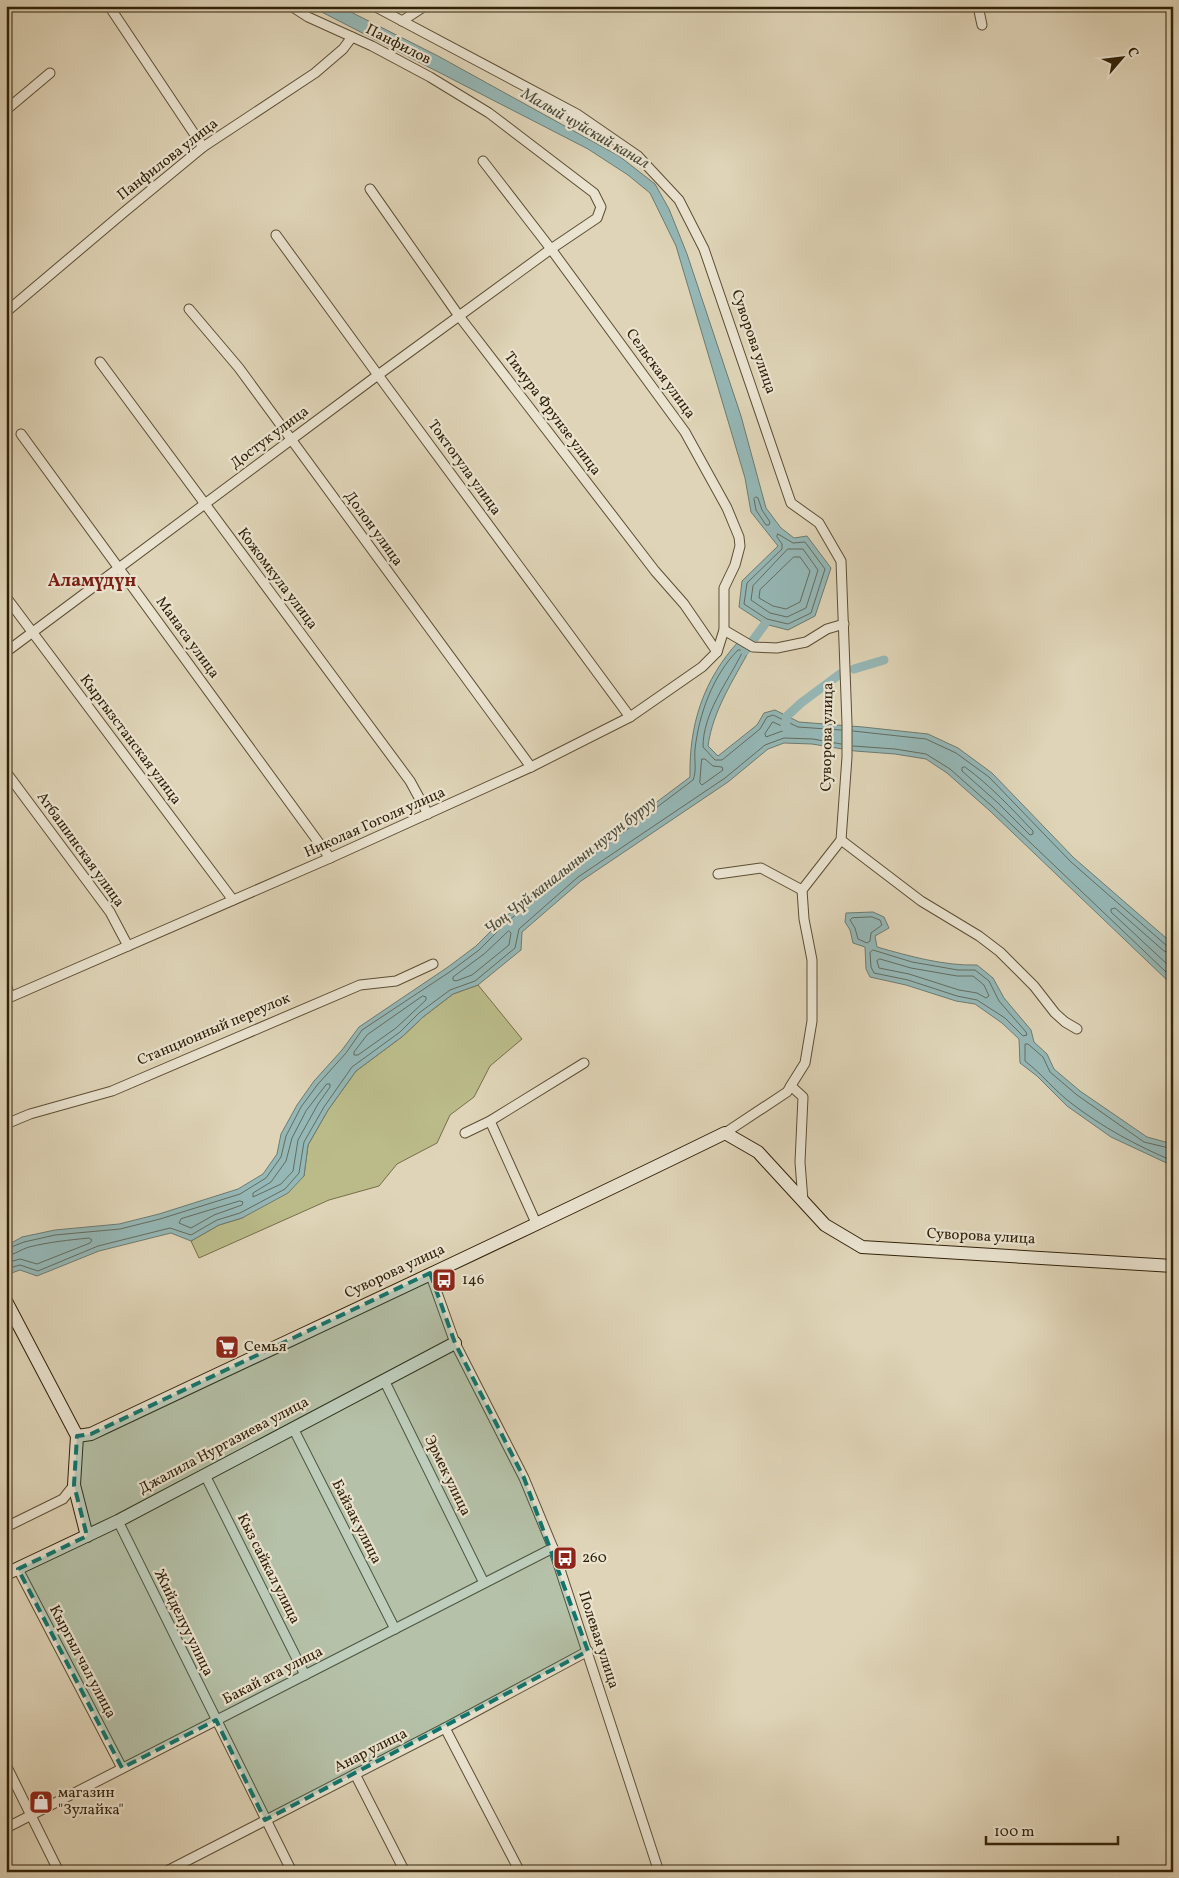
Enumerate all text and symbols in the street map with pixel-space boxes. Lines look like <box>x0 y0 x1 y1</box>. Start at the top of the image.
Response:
street label: Панфилов <box>362 19 434 71</box>
north arrow <box>1096 32 1146 82</box>
text: С <box>1122 44 1143 61</box>
water label: Малый чуйский канал <box>516 83 653 175</box>
street label: Панфилова улица <box>113 114 223 206</box>
street label: Суворова улица <box>725 287 781 397</box>
street label: Сельская улица <box>620 325 700 423</box>
street label: Тимура Фрунзе улица <box>498 348 606 480</box>
street label: Достук улица <box>226 401 314 475</box>
street label: Токтогула улица <box>422 416 506 520</box>
street label: Долон улица <box>339 487 407 571</box>
street label: Кожомкула улица <box>232 524 322 634</box>
district label: Аламүдүн <box>48 569 136 594</box>
street label: Манаса улица <box>150 593 224 683</box>
street label: Кыргызстанская улица <box>74 671 186 809</box>
street label: Суворова улица <box>817 682 839 792</box>
street label: Николая Гоголя улица <box>301 782 449 864</box>
street label: Атбашинская улица <box>31 788 129 912</box>
water label: Чоң Чүй каналынын нугун буруу <box>480 792 662 940</box>
street label: Станционный переулок <box>134 988 294 1072</box>
street label: Суворова улица <box>926 1224 1036 1250</box>
street label: Суворова улица <box>341 1239 449 1305</box>
bus stop icon: 146 <box>431 1267 457 1293</box>
place label: 146 <box>462 1270 484 1291</box>
supermarket icon: Семья <box>214 1334 240 1360</box>
place label: Семья <box>244 1337 287 1358</box>
street label: Джалила Нургазиева улица <box>135 1392 313 1500</box>
street label: Эрмек улица <box>418 1432 476 1520</box>
street label: Байзак улица <box>326 1476 386 1568</box>
street label: Кыз сайкал улица <box>231 1510 305 1628</box>
bus stop icon: 260 <box>552 1545 578 1571</box>
place label: 260 <box>582 1548 607 1569</box>
street label: Жийделуу улица <box>148 1566 218 1680</box>
street label: Полевая улица <box>572 1588 624 1692</box>
street label: Кыргыл чал улица <box>43 1602 121 1722</box>
street label: Бакай ата улица <box>219 1642 327 1710</box>
street label: Анар улица <box>331 1724 411 1778</box>
place label: магазин "Зулайка" <box>58 1783 124 1821</box>
shop icon: магазин "Зулайка" <box>28 1789 54 1815</box>
scale bar <box>986 1813 1119 1845</box>
text: 100 m <box>994 1822 1034 1843</box>

